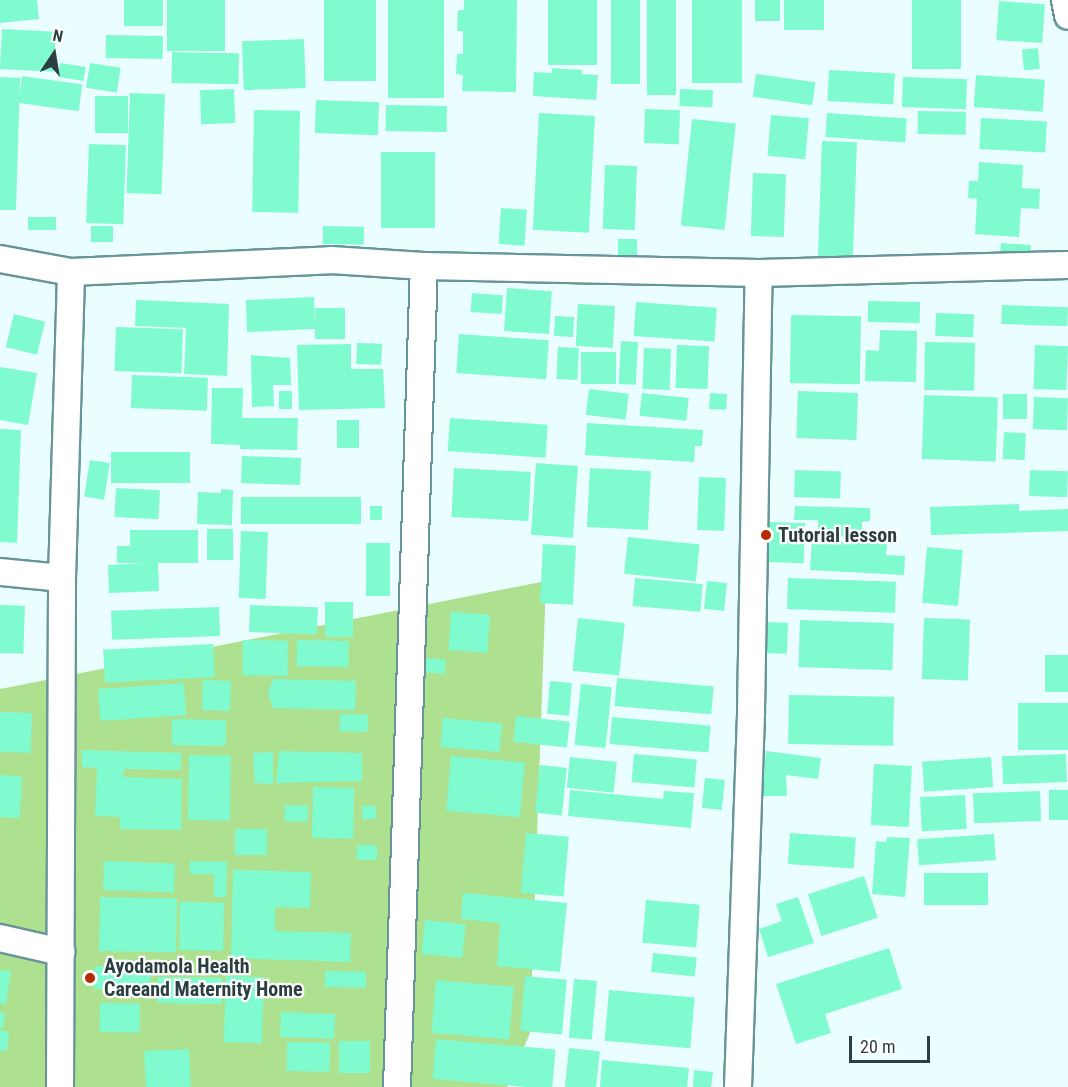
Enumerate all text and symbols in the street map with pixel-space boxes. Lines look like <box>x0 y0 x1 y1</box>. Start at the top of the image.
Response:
north arrow <box>24 24 84 84</box>
text: N <box>51 26 65 46</box>
place label: Tutorial lesson <box>778 523 897 547</box>
marker: Tutorial lesson <box>759 528 773 542</box>
place label: Ayodamola Health Careand Maternity Home <box>104 954 303 1001</box>
marker: Ayodamola Health Careand Maternity Home <box>81 969 99 987</box>
scale bar <box>852 1024 933 1062</box>
text: 20 m <box>860 1036 895 1057</box>

